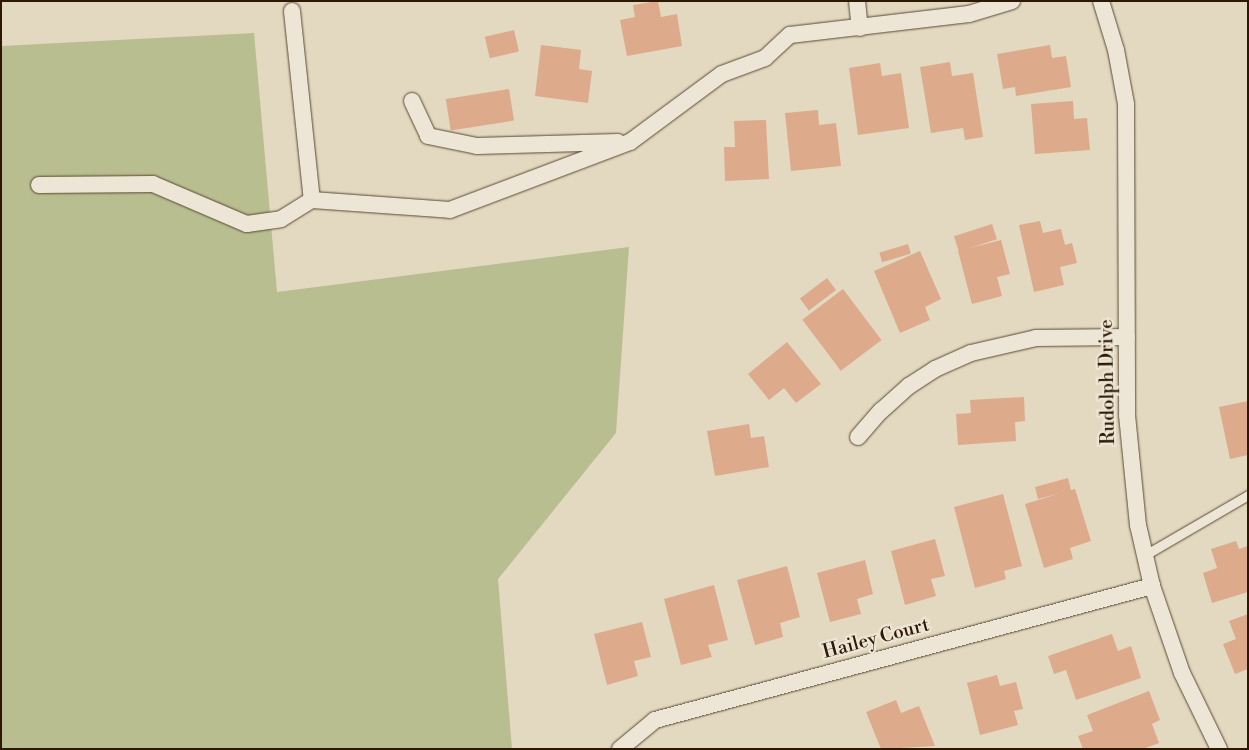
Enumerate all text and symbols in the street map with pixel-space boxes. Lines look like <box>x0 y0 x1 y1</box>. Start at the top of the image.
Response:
street label: Rudolph Drive <box>1096 319 1120 445</box>
street label: Hailey Court <box>820 614 932 664</box>

